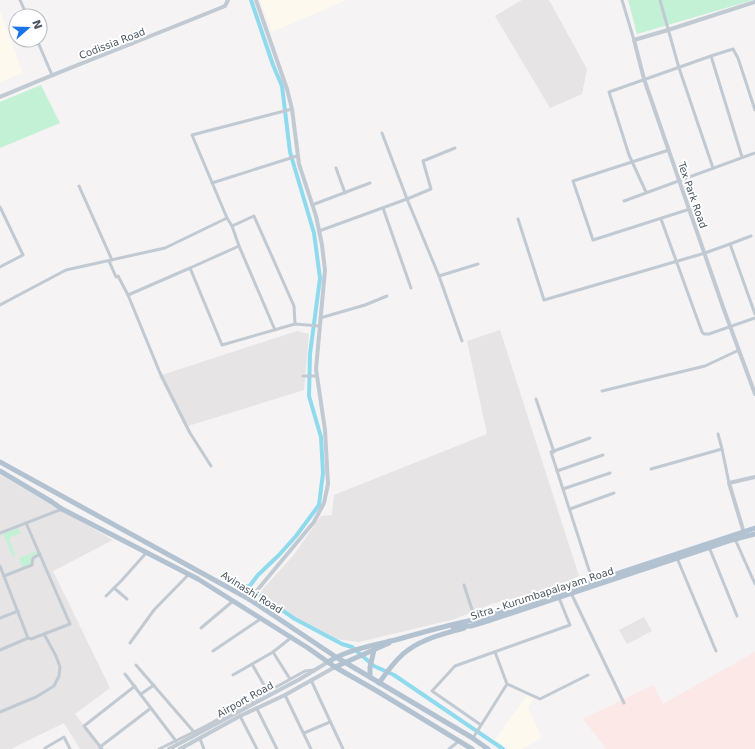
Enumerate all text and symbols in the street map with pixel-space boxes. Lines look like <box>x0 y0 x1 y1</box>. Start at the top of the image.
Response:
north arrow <box>8 8 48 48</box>
text: N <box>29 18 45 31</box>
street label: Codissia Road <box>78 26 147 61</box>
street label: Tex Park Road <box>676 160 709 230</box>
street label: Sitra - Kurumbapalayam Road <box>469 565 615 622</box>
street label: Avinashi Road <box>219 569 284 616</box>
street label: Airport Road <box>215 679 275 719</box>

